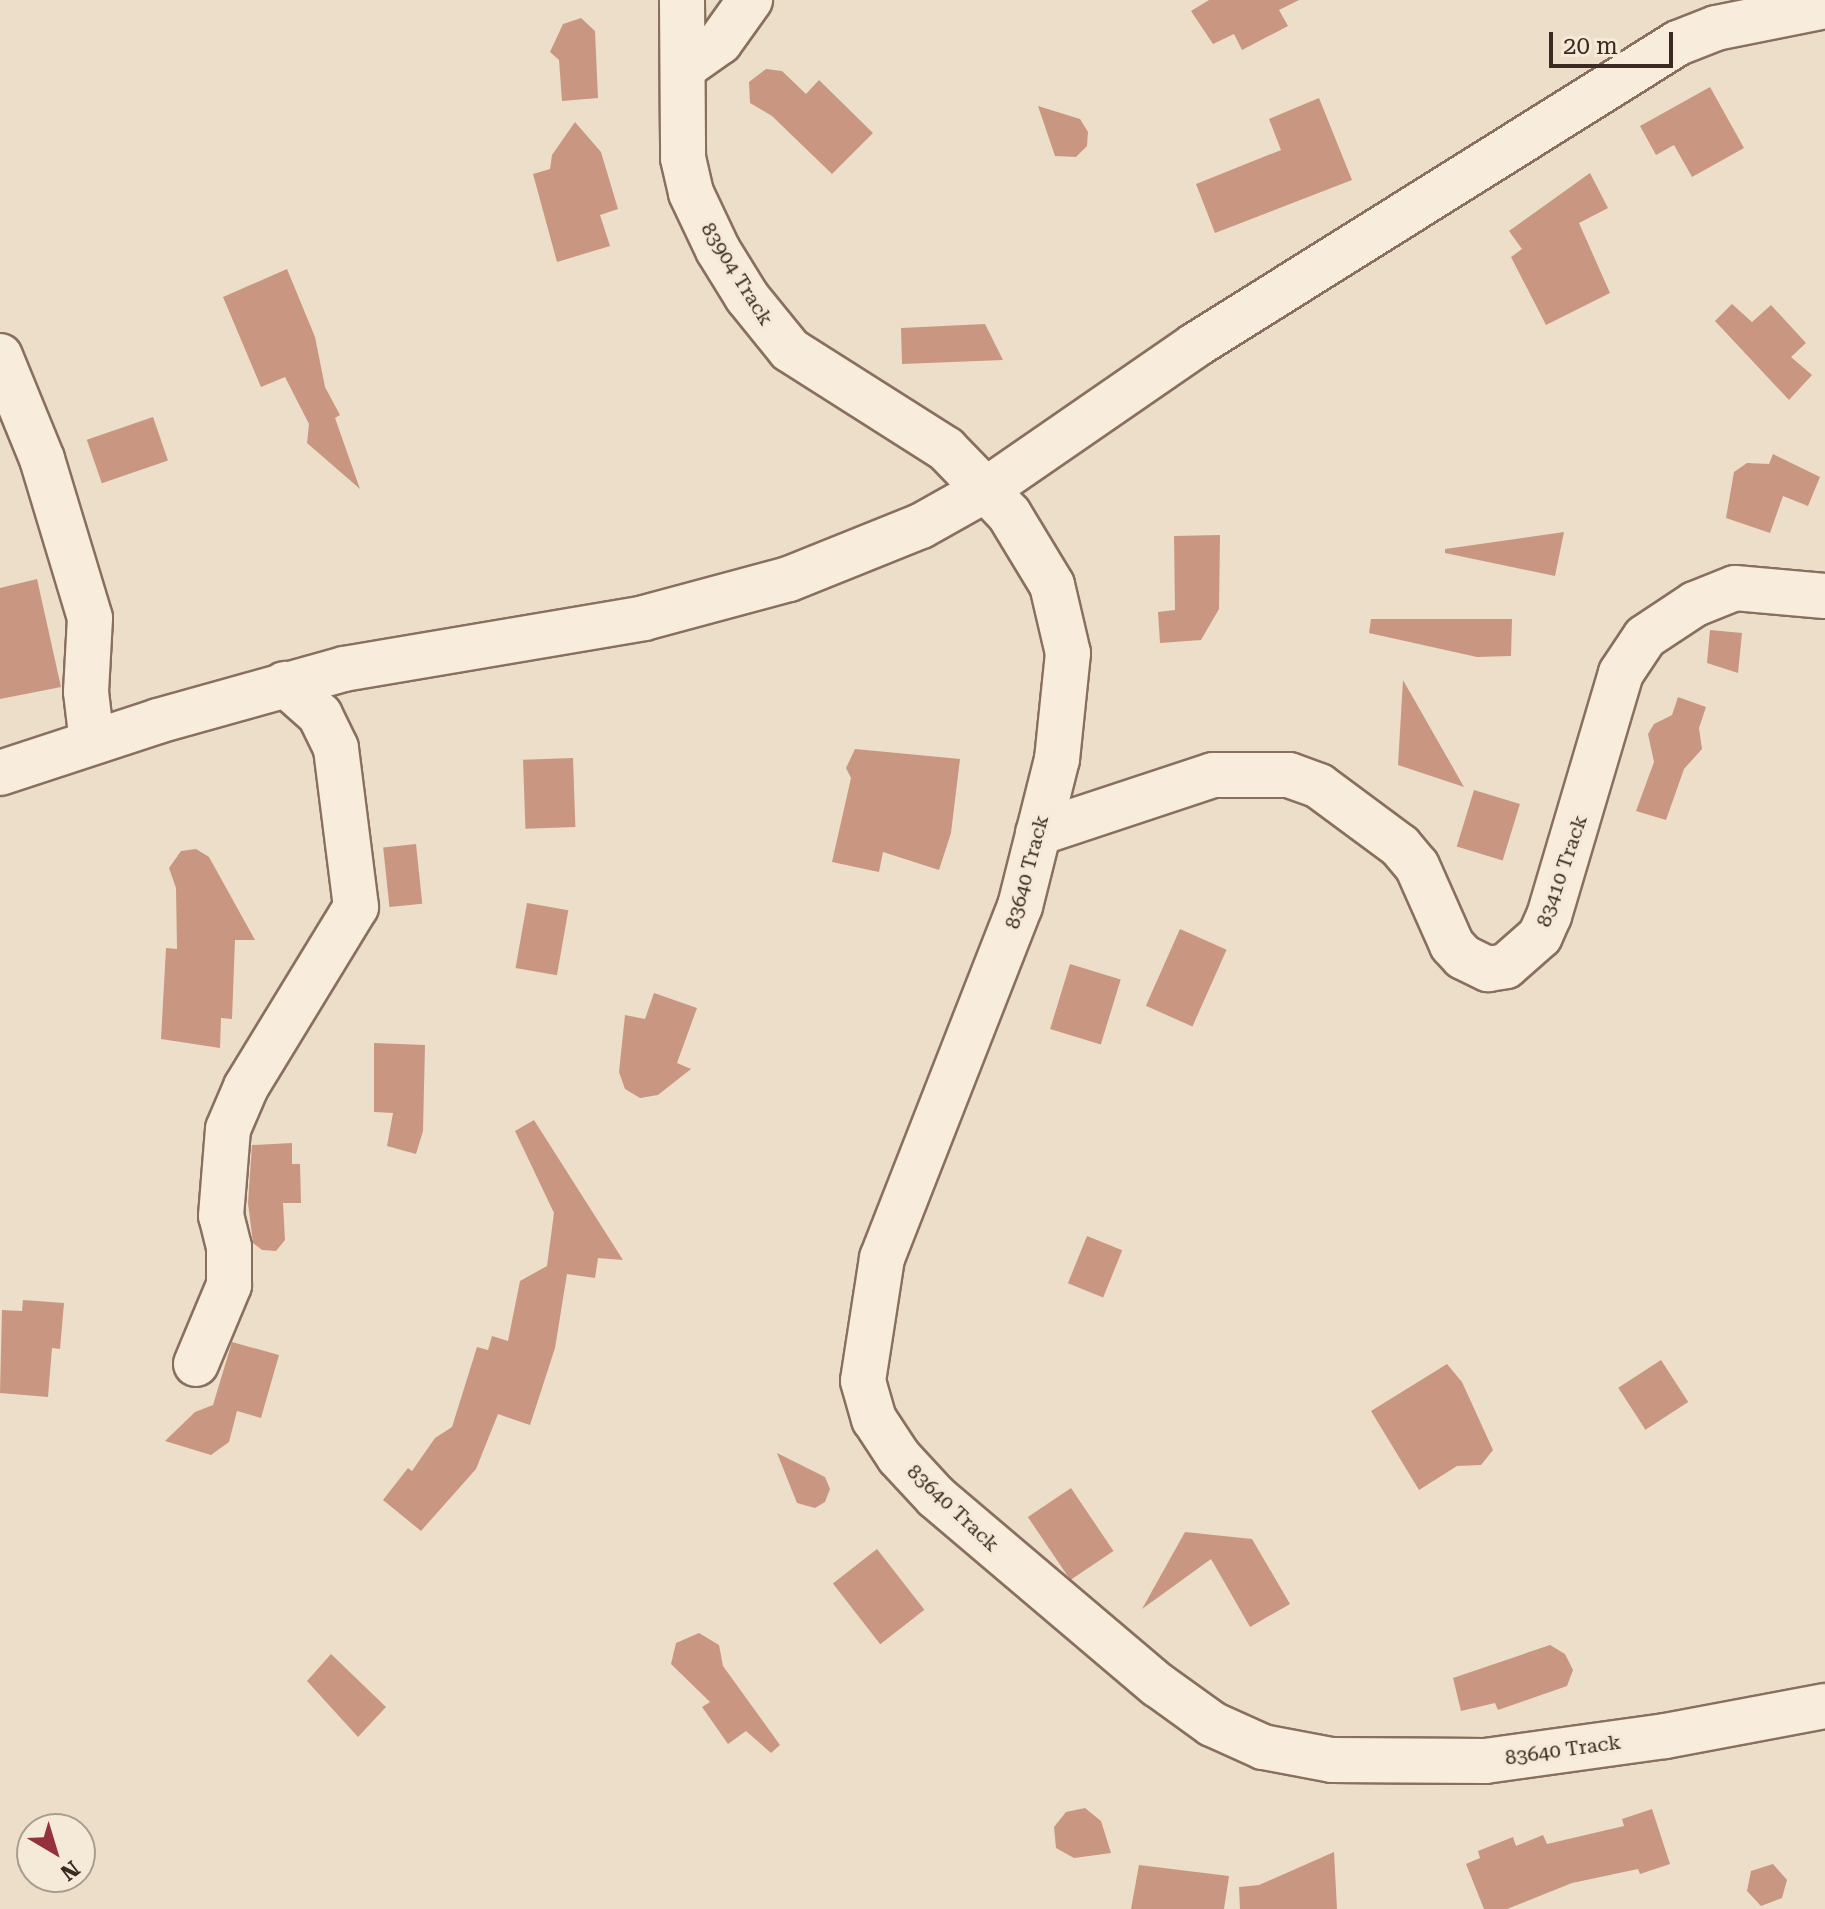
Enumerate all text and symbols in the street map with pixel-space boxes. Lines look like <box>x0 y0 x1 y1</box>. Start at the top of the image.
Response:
scale bar <box>1553 16 1677 66</box>
text: 20 m <box>1563 32 1618 60</box>
street label: 83904 Track <box>696 218 778 330</box>
street label: 83410 Track <box>1532 812 1592 930</box>
street label: 83640 Track <box>1000 813 1054 931</box>
street label: 83640 Track <box>902 1459 1004 1557</box>
street label: 83640 Track <box>1504 1730 1622 1770</box>
north arrow <box>16 1813 96 1893</box>
text: N <box>55 1856 84 1886</box>

